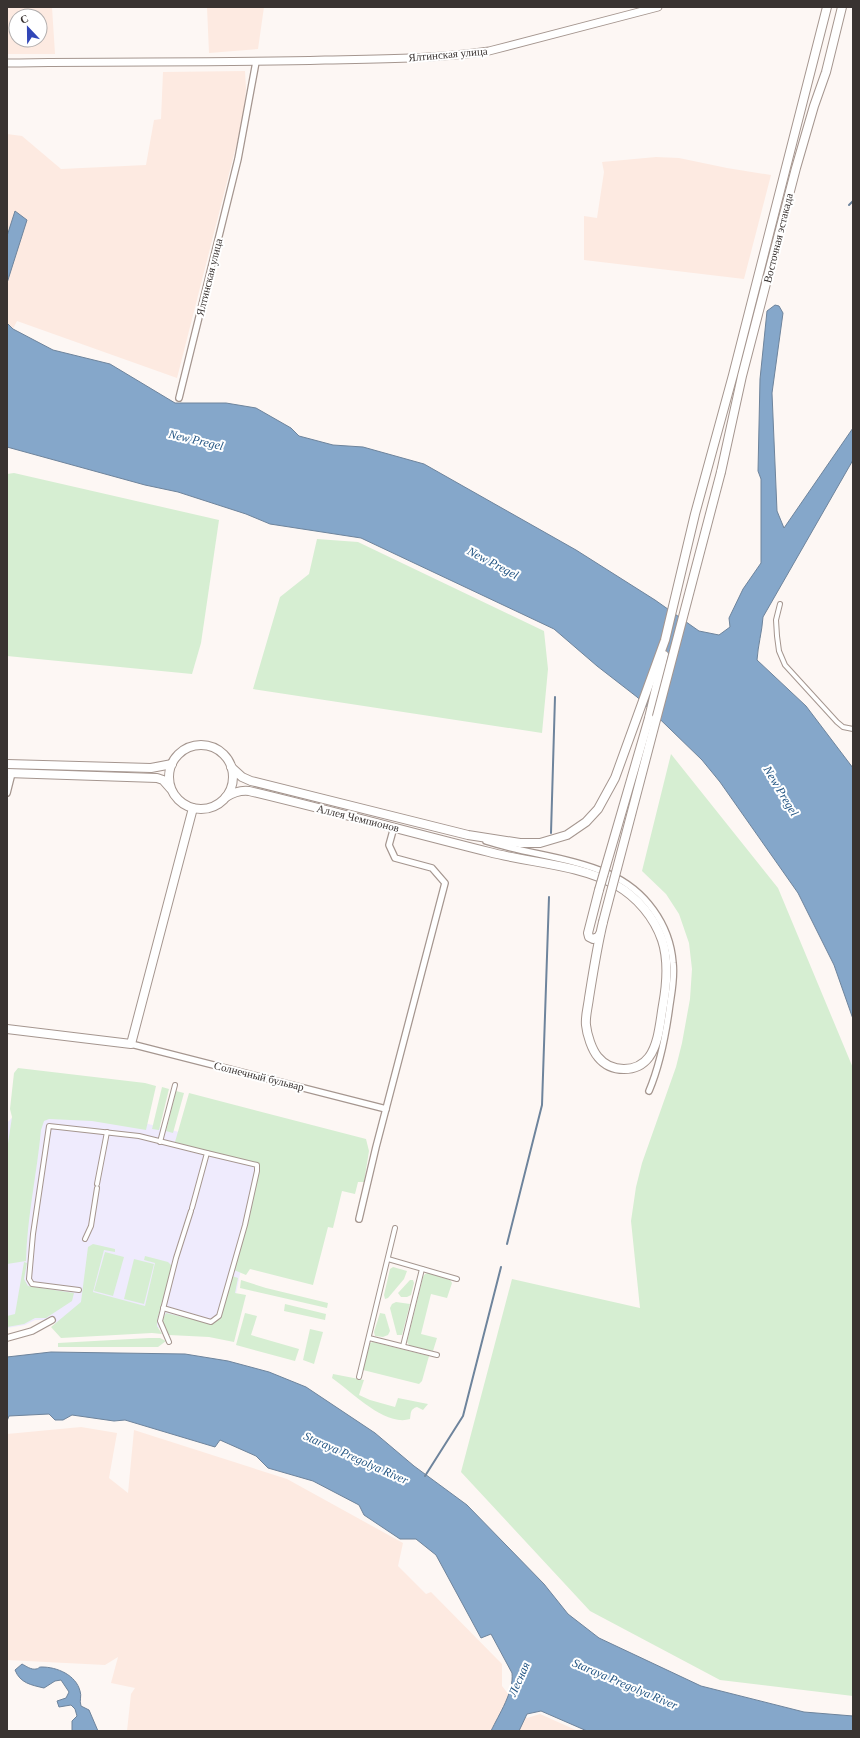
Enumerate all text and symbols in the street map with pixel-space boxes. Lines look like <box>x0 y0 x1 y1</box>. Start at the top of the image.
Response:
north arrow <box>8 8 48 48</box>
text: С <box>18 12 30 26</box>
street label: Ялтинская улица <box>408 45 488 63</box>
street label: Восточная эстакада <box>761 192 795 284</box>
street label: Ялтинская улица <box>194 237 224 317</box>
water label: New Pregel <box>166 427 225 453</box>
water label: New Pregel <box>464 543 522 583</box>
water label: New Pregel <box>760 763 802 819</box>
street label: Аллея Чемпионов <box>316 802 400 834</box>
street label: Солнечный бульвар <box>213 1059 306 1093</box>
water label: Staraya Pregolya River <box>302 1429 411 1487</box>
water label: Staraya Pregolya River <box>570 1656 680 1713</box>
water label: Лесная <box>505 1659 533 1699</box>

